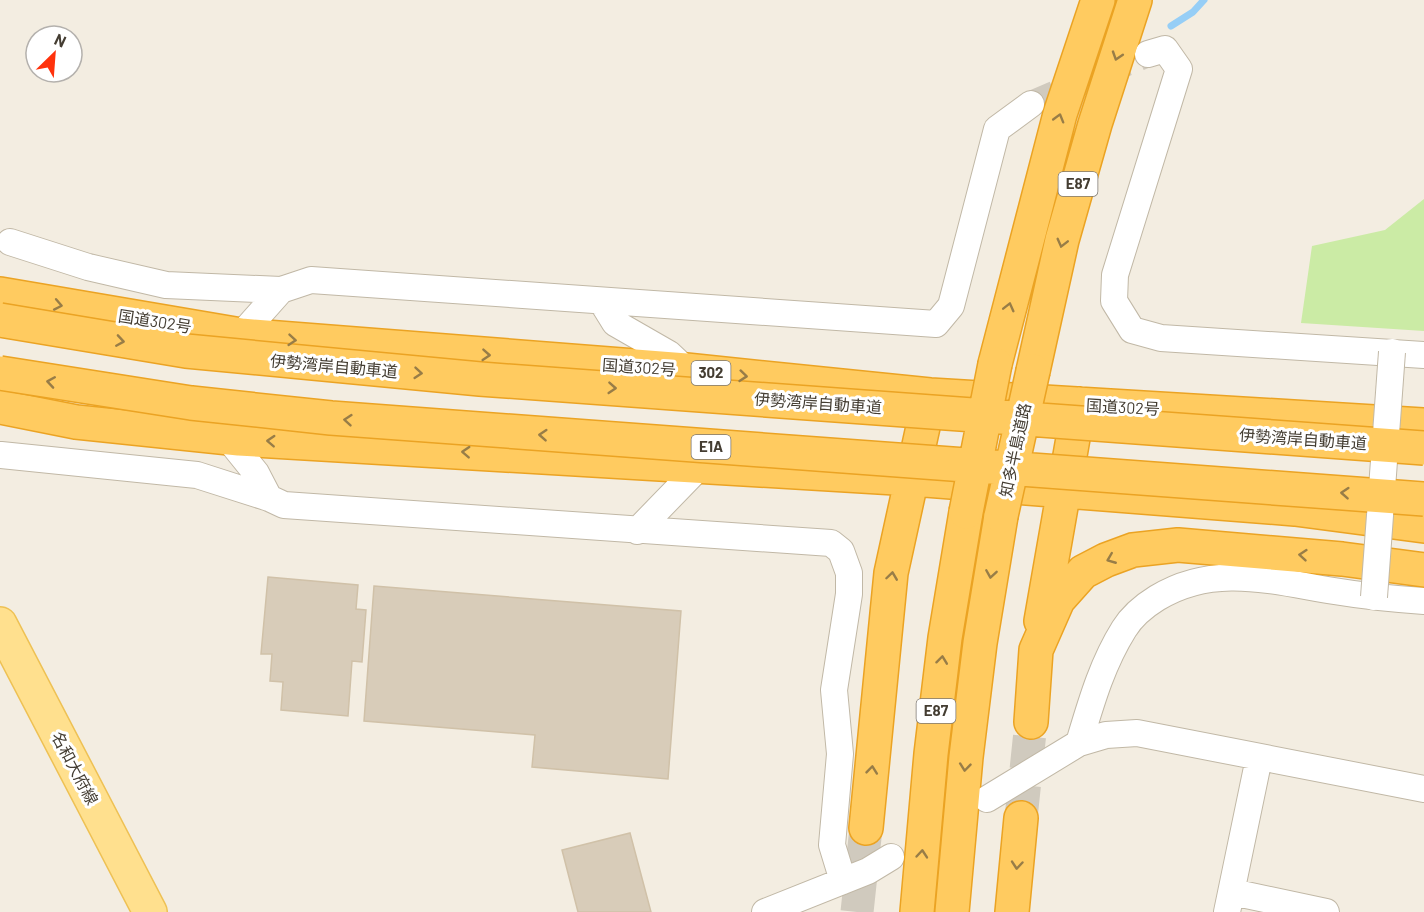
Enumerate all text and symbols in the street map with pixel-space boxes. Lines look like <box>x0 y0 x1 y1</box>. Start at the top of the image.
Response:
north arrow <box>24 24 84 84</box>
text: N <box>52 29 69 51</box>
one-way arrow <box>1112 50 1124 61</box>
one-way arrow <box>1052 114 1064 124</box>
road number: E87 <box>1058 172 1098 196</box>
one-way arrow <box>1056 237 1069 247</box>
one-way arrow <box>52 298 62 311</box>
one-way arrow <box>1002 302 1015 312</box>
street label: 国道302号 <box>117 305 193 336</box>
one-way arrow <box>287 333 296 346</box>
one-way arrow <box>115 334 124 346</box>
one-way arrow <box>482 348 491 361</box>
street label: 伊勢湾岸自動車道 <box>269 350 399 381</box>
street label: 国道302号 <box>602 354 677 379</box>
road number: 302 <box>692 361 730 385</box>
one-way arrow <box>413 367 422 380</box>
one-way arrow <box>739 369 748 382</box>
one-way arrow <box>46 377 55 389</box>
one-way arrow <box>608 382 617 395</box>
street label: 伊勢湾岸自動車道 <box>754 389 883 416</box>
street label: 国道302号 <box>1086 395 1160 418</box>
street label: 知多半島道路 <box>995 401 1034 499</box>
one-way arrow <box>344 413 353 426</box>
street label: 伊勢湾岸自動車道 <box>1239 425 1368 452</box>
one-way arrow <box>538 429 547 442</box>
one-way arrow <box>266 434 275 447</box>
road number: E1A <box>692 435 730 459</box>
one-way arrow <box>461 445 470 458</box>
one-way arrow <box>1340 487 1349 500</box>
one-way arrow <box>1299 549 1308 562</box>
one-way arrow <box>1106 552 1117 564</box>
one-way arrow <box>986 569 998 579</box>
one-way arrow <box>885 571 897 581</box>
one-way arrow <box>936 655 948 664</box>
road number: E87 <box>916 699 956 723</box>
street label: 名和大府線 <box>48 728 103 808</box>
one-way arrow <box>959 763 972 772</box>
one-way arrow <box>865 765 878 774</box>
one-way arrow <box>915 849 928 858</box>
one-way arrow <box>1011 860 1024 869</box>

